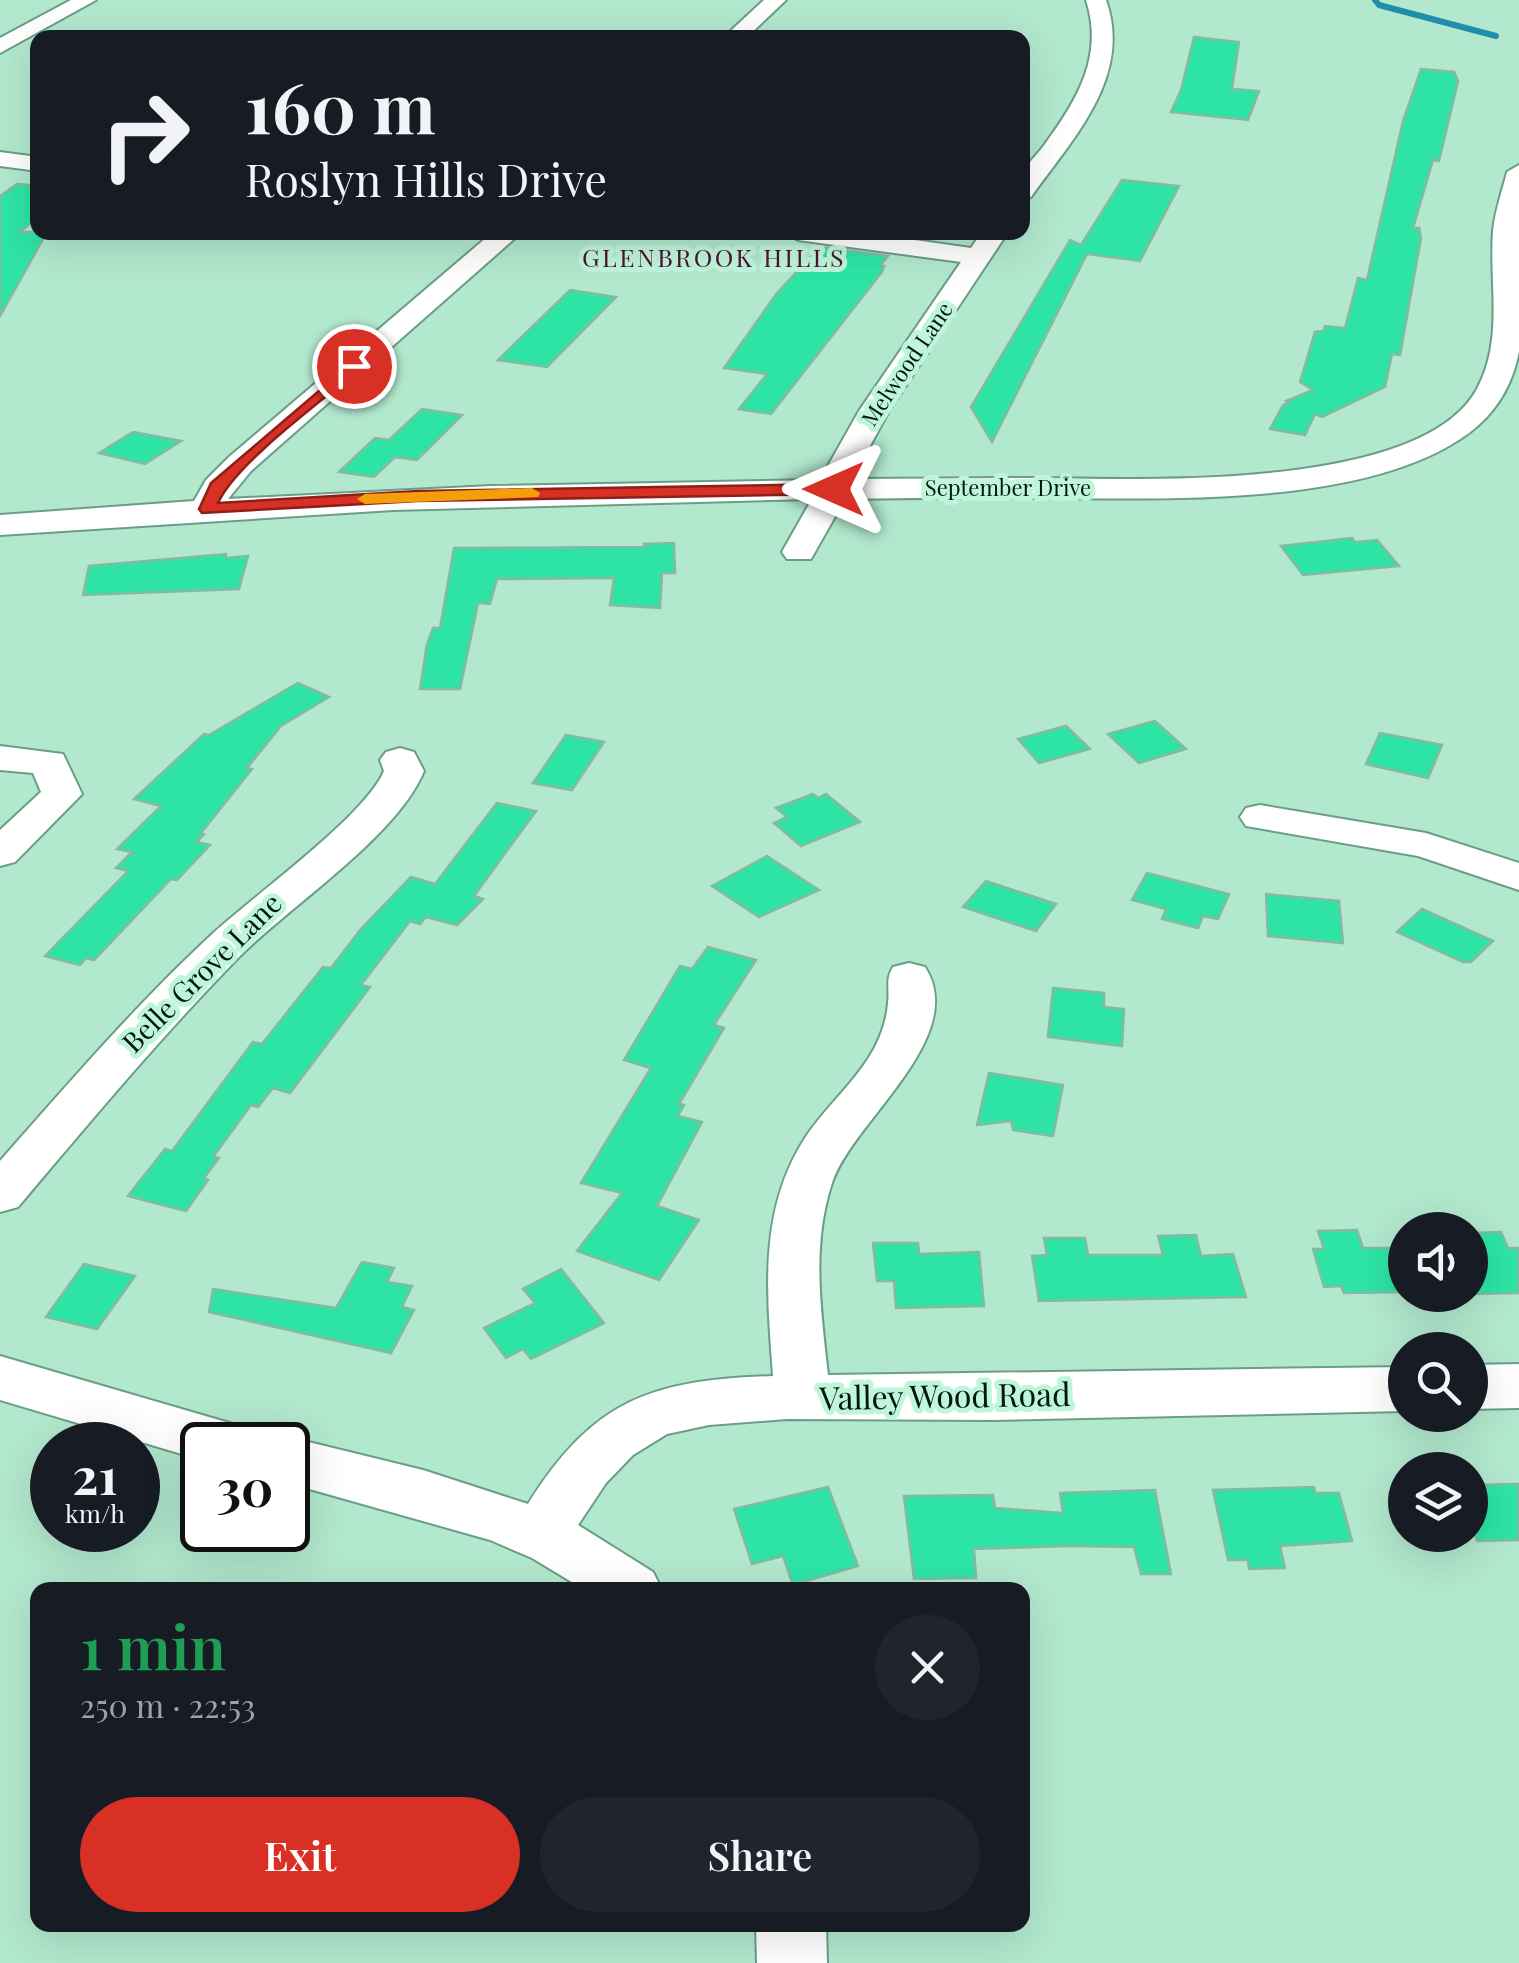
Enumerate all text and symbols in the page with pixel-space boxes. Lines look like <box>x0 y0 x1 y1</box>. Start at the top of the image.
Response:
text: 160 m <box>245 58 436 152</box>
icon: right <box>80 70 210 200</box>
text: Roslyn Hills Drive <box>245 148 607 208</box>
district label: GLENBROOK HILLS <box>582 240 846 273</box>
street label: Melwood Lane <box>854 296 959 431</box>
pin <box>312 324 397 409</box>
icon: arrive <box>327 339 382 394</box>
position arrow <box>782 437 886 541</box>
street label: September Drive <box>925 472 1091 502</box>
street label: Belle Grove Lane <box>113 884 289 1060</box>
map controls <box>1388 1212 1488 1552</box>
button: sound <box>1388 1212 1488 1312</box>
button: search <box>1388 1332 1488 1432</box>
street label: Valley Wood Road <box>818 1371 1071 1418</box>
speed limit sign: 30 <box>180 1422 310 1552</box>
text: 21 <box>72 1441 118 1508</box>
button: layers <box>1388 1452 1488 1552</box>
text: km/h <box>65 1496 125 1529</box>
text: 1 min <box>80 1605 226 1685</box>
button: close <box>875 1615 980 1720</box>
text: 250 m · 22:53 <box>80 1683 255 1726</box>
button: Exit <box>80 1797 520 1912</box>
button: Share <box>540 1797 980 1912</box>

